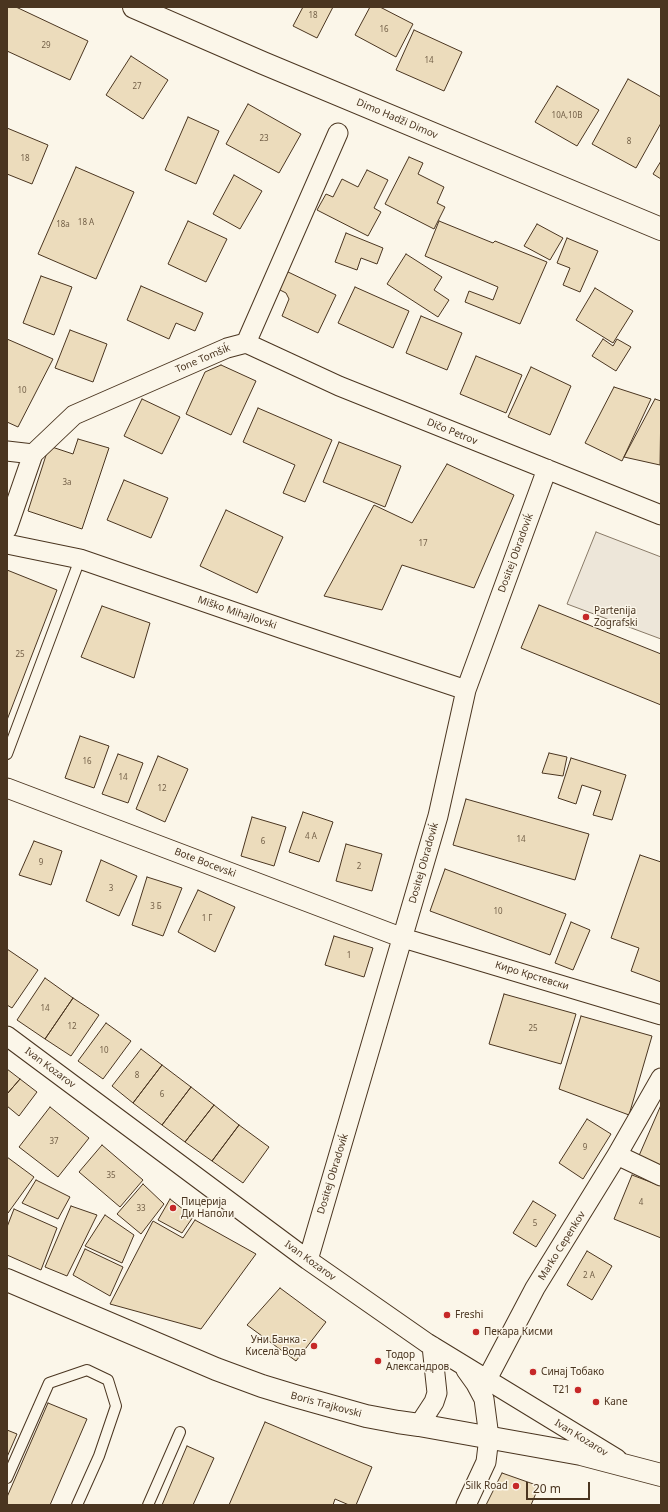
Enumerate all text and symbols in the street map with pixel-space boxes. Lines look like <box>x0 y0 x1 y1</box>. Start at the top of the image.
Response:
house number: 18 <box>308 11 318 21</box>
house number: 16 <box>379 25 389 35</box>
house number: 29 <box>41 41 51 51</box>
house number: 14 <box>424 56 434 66</box>
house number: 27 <box>132 82 142 92</box>
street label: Dimo Hadži Dimov <box>355 96 439 142</box>
house number: 10А,10В <box>552 111 582 121</box>
house number: 23 <box>259 134 269 144</box>
house number: 8 <box>627 137 631 147</box>
house number: 18 <box>20 154 30 164</box>
house number: 18 А <box>78 218 94 228</box>
house number: 18a <box>56 220 70 230</box>
street label: Tone Tomšiḱ <box>174 342 232 376</box>
house number: 10 <box>17 386 27 396</box>
street label: Dičo Petrov <box>425 416 479 448</box>
house number: 3a <box>62 478 72 488</box>
street label: Dositej Obradoviḱ <box>496 512 536 594</box>
house number: 17 <box>418 539 428 549</box>
street label: Miško Mihajlovski <box>196 594 278 632</box>
place label: Partenija Zografski <box>594 605 638 628</box>
marker: Partenija Zografski <box>581 612 591 622</box>
house number: 25 <box>15 650 25 660</box>
house number: 16 <box>82 757 92 767</box>
house number: 14 <box>118 773 128 783</box>
house number: 12 <box>157 784 167 794</box>
street label: Dositej Obradoviḱ <box>407 821 441 905</box>
house number: 4 А <box>305 832 317 842</box>
house number: 14 <box>516 835 526 845</box>
house number: 6 <box>261 837 265 847</box>
street label: Bote Bocevski <box>173 846 237 880</box>
house number: 9 <box>39 858 43 868</box>
house number: 2 <box>357 862 361 872</box>
house number: 3 <box>109 884 113 894</box>
house number: 3 Б <box>150 902 162 912</box>
house number: 10 <box>493 907 503 917</box>
house number: 1 Г <box>202 914 212 924</box>
house number: 1 <box>347 951 351 961</box>
street label: Киро Крстевски <box>494 959 570 993</box>
house number: 14 <box>40 1004 50 1014</box>
house number: 12 <box>67 1022 77 1032</box>
house number: 25 <box>528 1024 538 1034</box>
street label: Ivan Kozarov <box>22 1045 78 1091</box>
house number: 10 <box>99 1046 109 1056</box>
house number: 8 <box>135 1071 139 1081</box>
house number: 6 <box>160 1090 164 1100</box>
street label: Dositej Obradoviḱ <box>315 1132 351 1216</box>
house number: 37 <box>49 1137 59 1147</box>
house number: 9 <box>583 1143 587 1153</box>
house number: 35 <box>106 1171 116 1181</box>
place label: Пицерија Ди Наполи <box>181 1196 234 1220</box>
house number: 4 <box>639 1198 643 1208</box>
marker: Пицерија Ди Наполи <box>168 1203 178 1213</box>
house number: 33 <box>136 1204 146 1214</box>
street label: Marko Cepenkov <box>536 1209 588 1283</box>
house number: 5 <box>533 1219 537 1229</box>
street label: Ivan Kozarov <box>282 1238 338 1284</box>
house number: 2 А <box>583 1271 595 1281</box>
place label: Freshi <box>455 1309 483 1321</box>
marker: Freshi <box>442 1310 452 1320</box>
place label: Пекара Кисми <box>484 1326 553 1338</box>
marker: Пекара Кисми <box>471 1327 481 1337</box>
place label: Уни Банка - Кисела Вода <box>245 1334 306 1358</box>
marker: Уни Банка - Кисела Вода <box>309 1341 319 1351</box>
place label: Тодор Александров <box>386 1349 449 1372</box>
marker: Тодор Александров <box>373 1356 383 1366</box>
place label: Синај Тобако <box>541 1366 604 1378</box>
marker: Синај Тобако <box>528 1367 538 1377</box>
place label: T21 <box>553 1384 570 1396</box>
marker: T21 <box>573 1385 583 1395</box>
street label: Boris Trajkovski <box>289 1390 363 1420</box>
place label: Kane <box>604 1396 628 1408</box>
marker: Kane <box>591 1397 601 1407</box>
street label: Ivan Kozarov <box>552 1417 610 1459</box>
scale bar <box>528 1474 592 1500</box>
place label: Silk Road <box>465 1480 508 1492</box>
text: 20 m <box>533 1480 561 1497</box>
marker: Silk Road <box>511 1481 521 1491</box>

